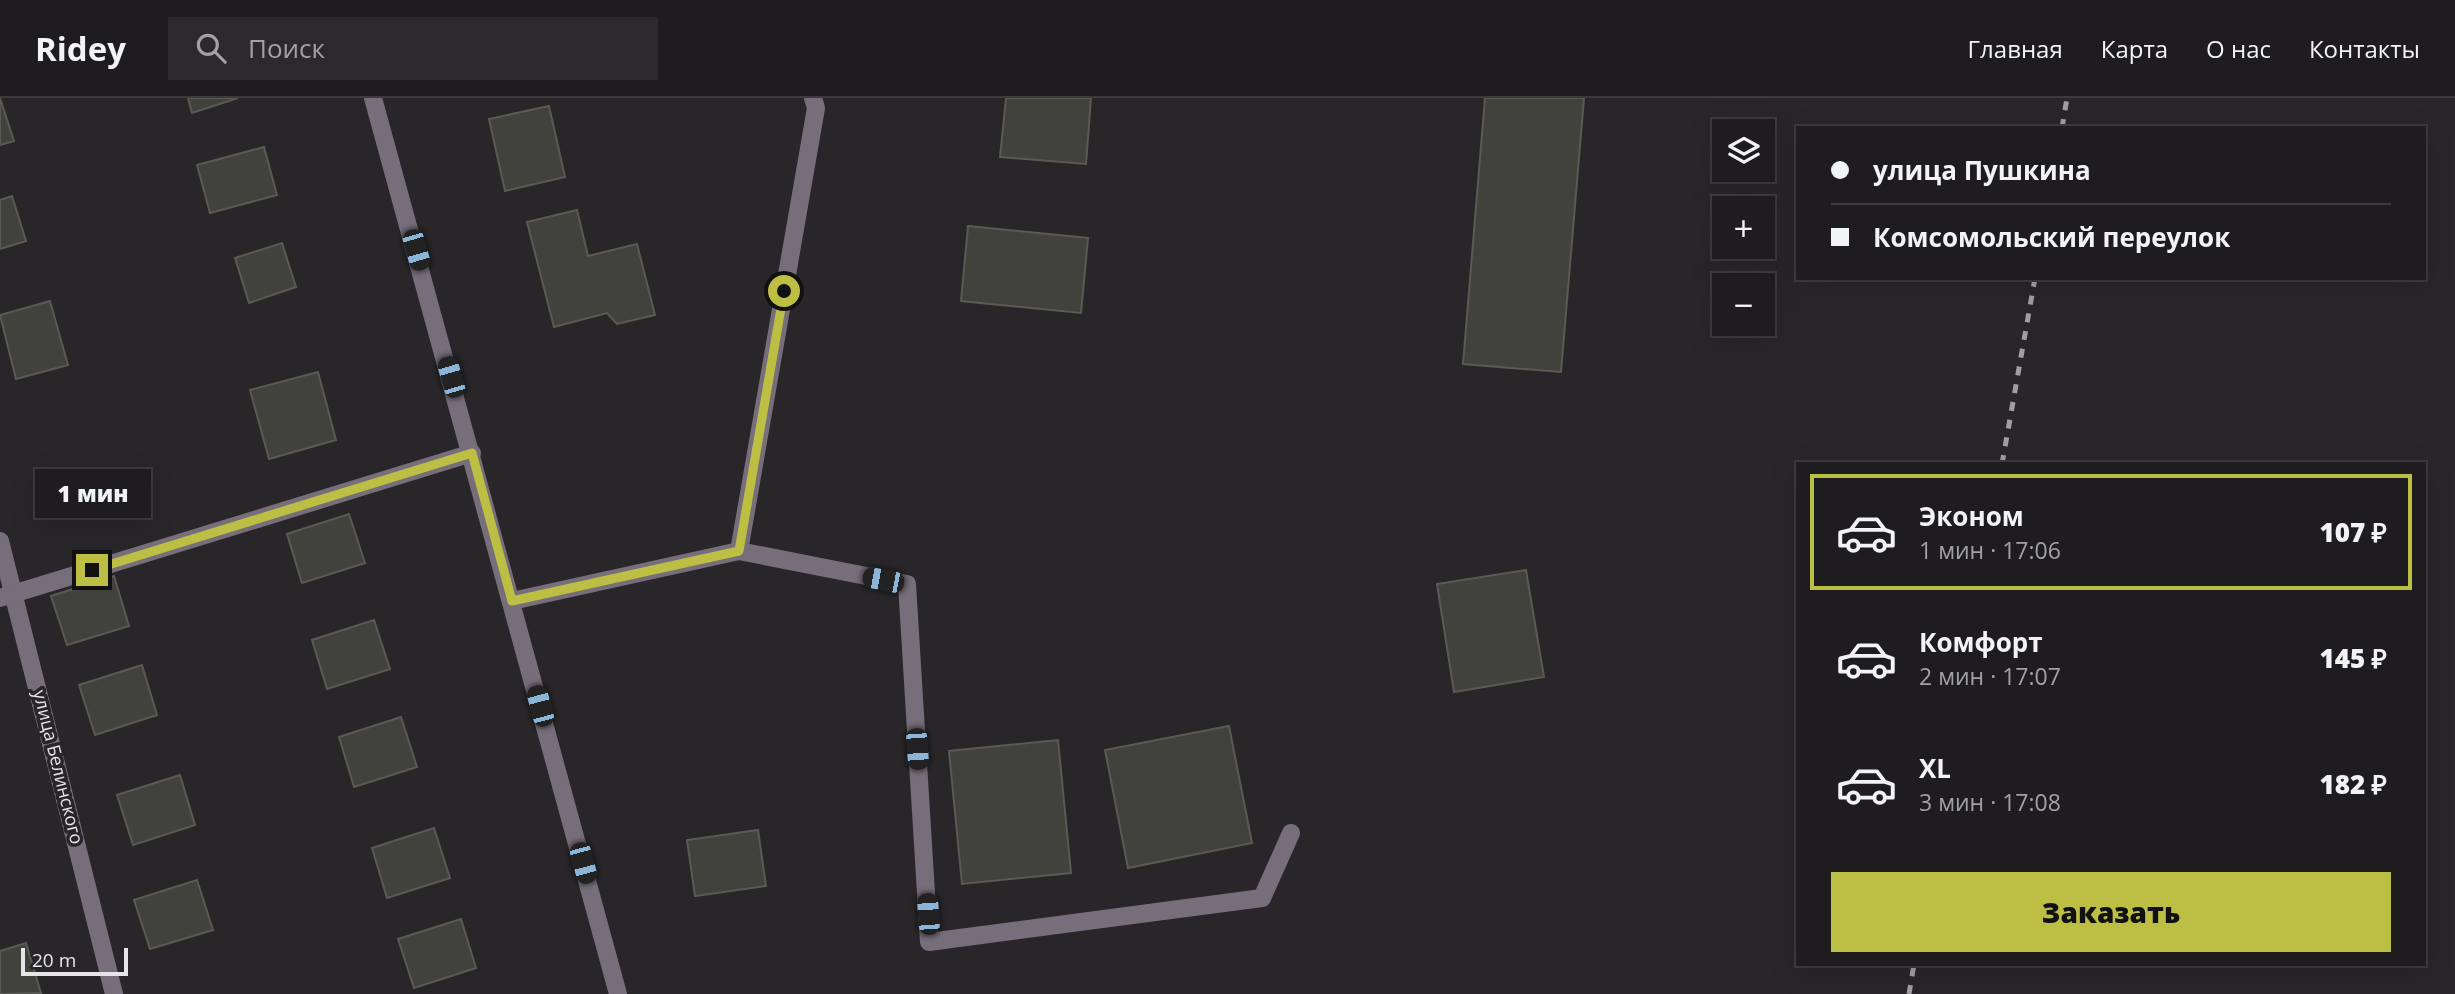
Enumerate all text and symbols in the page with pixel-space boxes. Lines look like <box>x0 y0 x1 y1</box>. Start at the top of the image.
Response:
search box <box>168 17 658 80</box>
text: Ridey <box>35 26 126 71</box>
icon: search <box>192 29 230 67</box>
text: Поиск <box>248 30 325 66</box>
text: Главная <box>1968 32 2063 65</box>
text: Карта <box>2101 32 2168 65</box>
text: О нас <box>2206 32 2271 65</box>
text: Контакты <box>2309 32 2420 65</box>
map controls <box>1712 119 1775 336</box>
button: layers <box>1712 119 1775 182</box>
text: улица Пушкина <box>1873 152 2091 188</box>
button: + <box>1712 196 1775 259</box>
text: Комсомольский переулок <box>1873 219 2230 255</box>
car <box>401 227 432 273</box>
button: − <box>1712 273 1775 336</box>
route start <box>768 275 800 307</box>
car <box>436 354 467 400</box>
callout: 1 мин <box>34 468 150 518</box>
text: 1 мин <box>58 477 128 509</box>
text: Эконом <box>1919 498 2024 534</box>
icon: car <box>1835 501 1898 564</box>
text: 107 ₽ <box>2319 514 2387 550</box>
text: 1 мин · 17:06 <box>1919 534 2061 566</box>
route end <box>76 554 108 586</box>
car <box>861 566 906 594</box>
text: Комфорт <box>1919 624 2043 660</box>
icon: car <box>1835 627 1898 690</box>
text: 145 ₽ <box>2319 640 2387 676</box>
text: 2 мин · 17:07 <box>1919 660 2061 692</box>
car <box>525 683 556 729</box>
street label: улица Белинского <box>28 687 90 846</box>
car <box>906 727 929 771</box>
text: XL <box>1919 750 1951 786</box>
icon: car <box>1835 753 1898 816</box>
text: 182 ₽ <box>2319 766 2387 802</box>
text: 3 мин · 17:08 <box>1919 786 2061 818</box>
car <box>568 840 599 886</box>
button: Заказать <box>1831 872 2391 952</box>
car <box>917 892 940 936</box>
scale bar <box>21 945 128 977</box>
text: 20 m <box>32 947 76 973</box>

